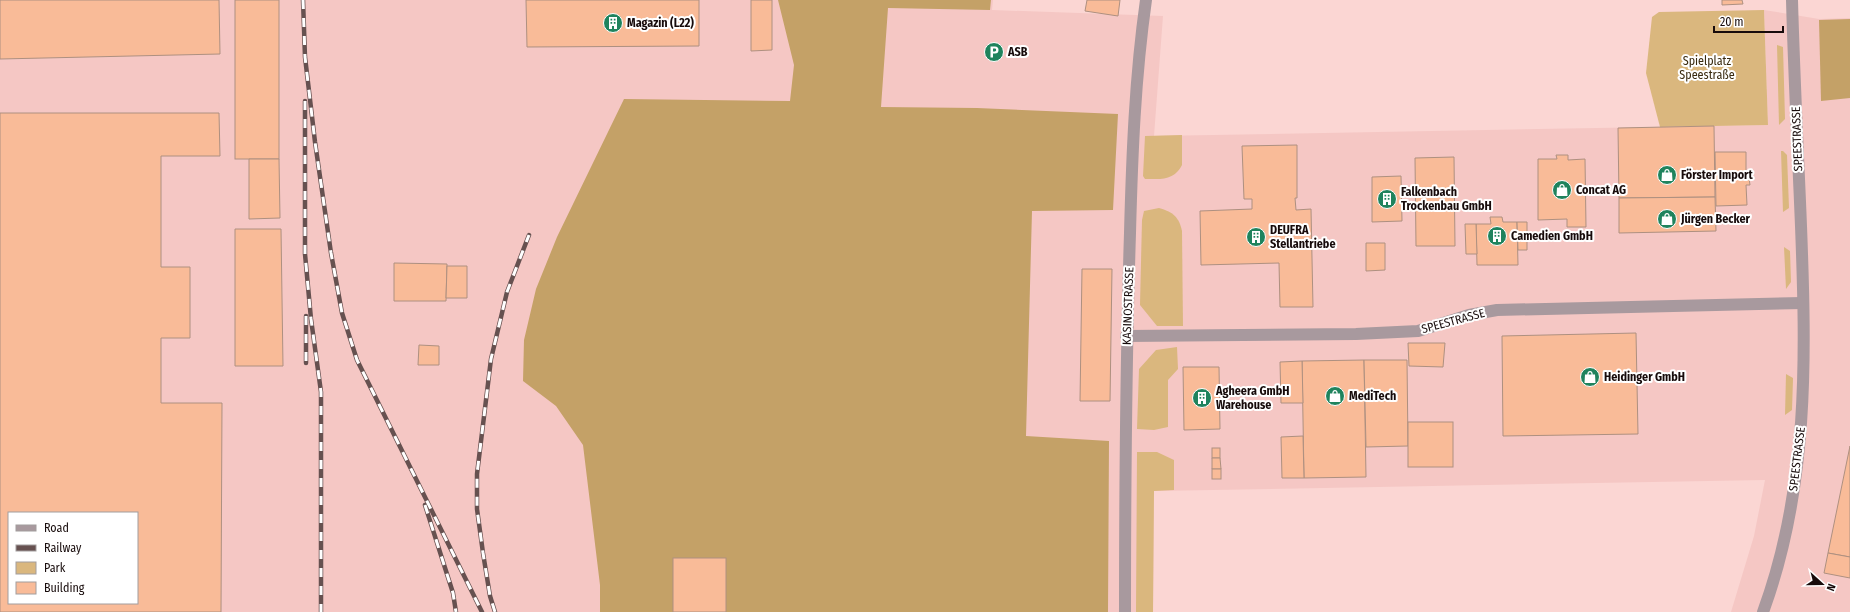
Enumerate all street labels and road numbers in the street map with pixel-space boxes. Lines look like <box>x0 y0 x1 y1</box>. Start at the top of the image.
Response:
street label: SPEESTRASSE <box>1789 106 1805 172</box>
street label: KASINOSTRASSE <box>1120 266 1136 345</box>
street label: SPEESTRASSE <box>1420 306 1486 336</box>
street label: SPEESTRASSE <box>1786 426 1808 492</box>

